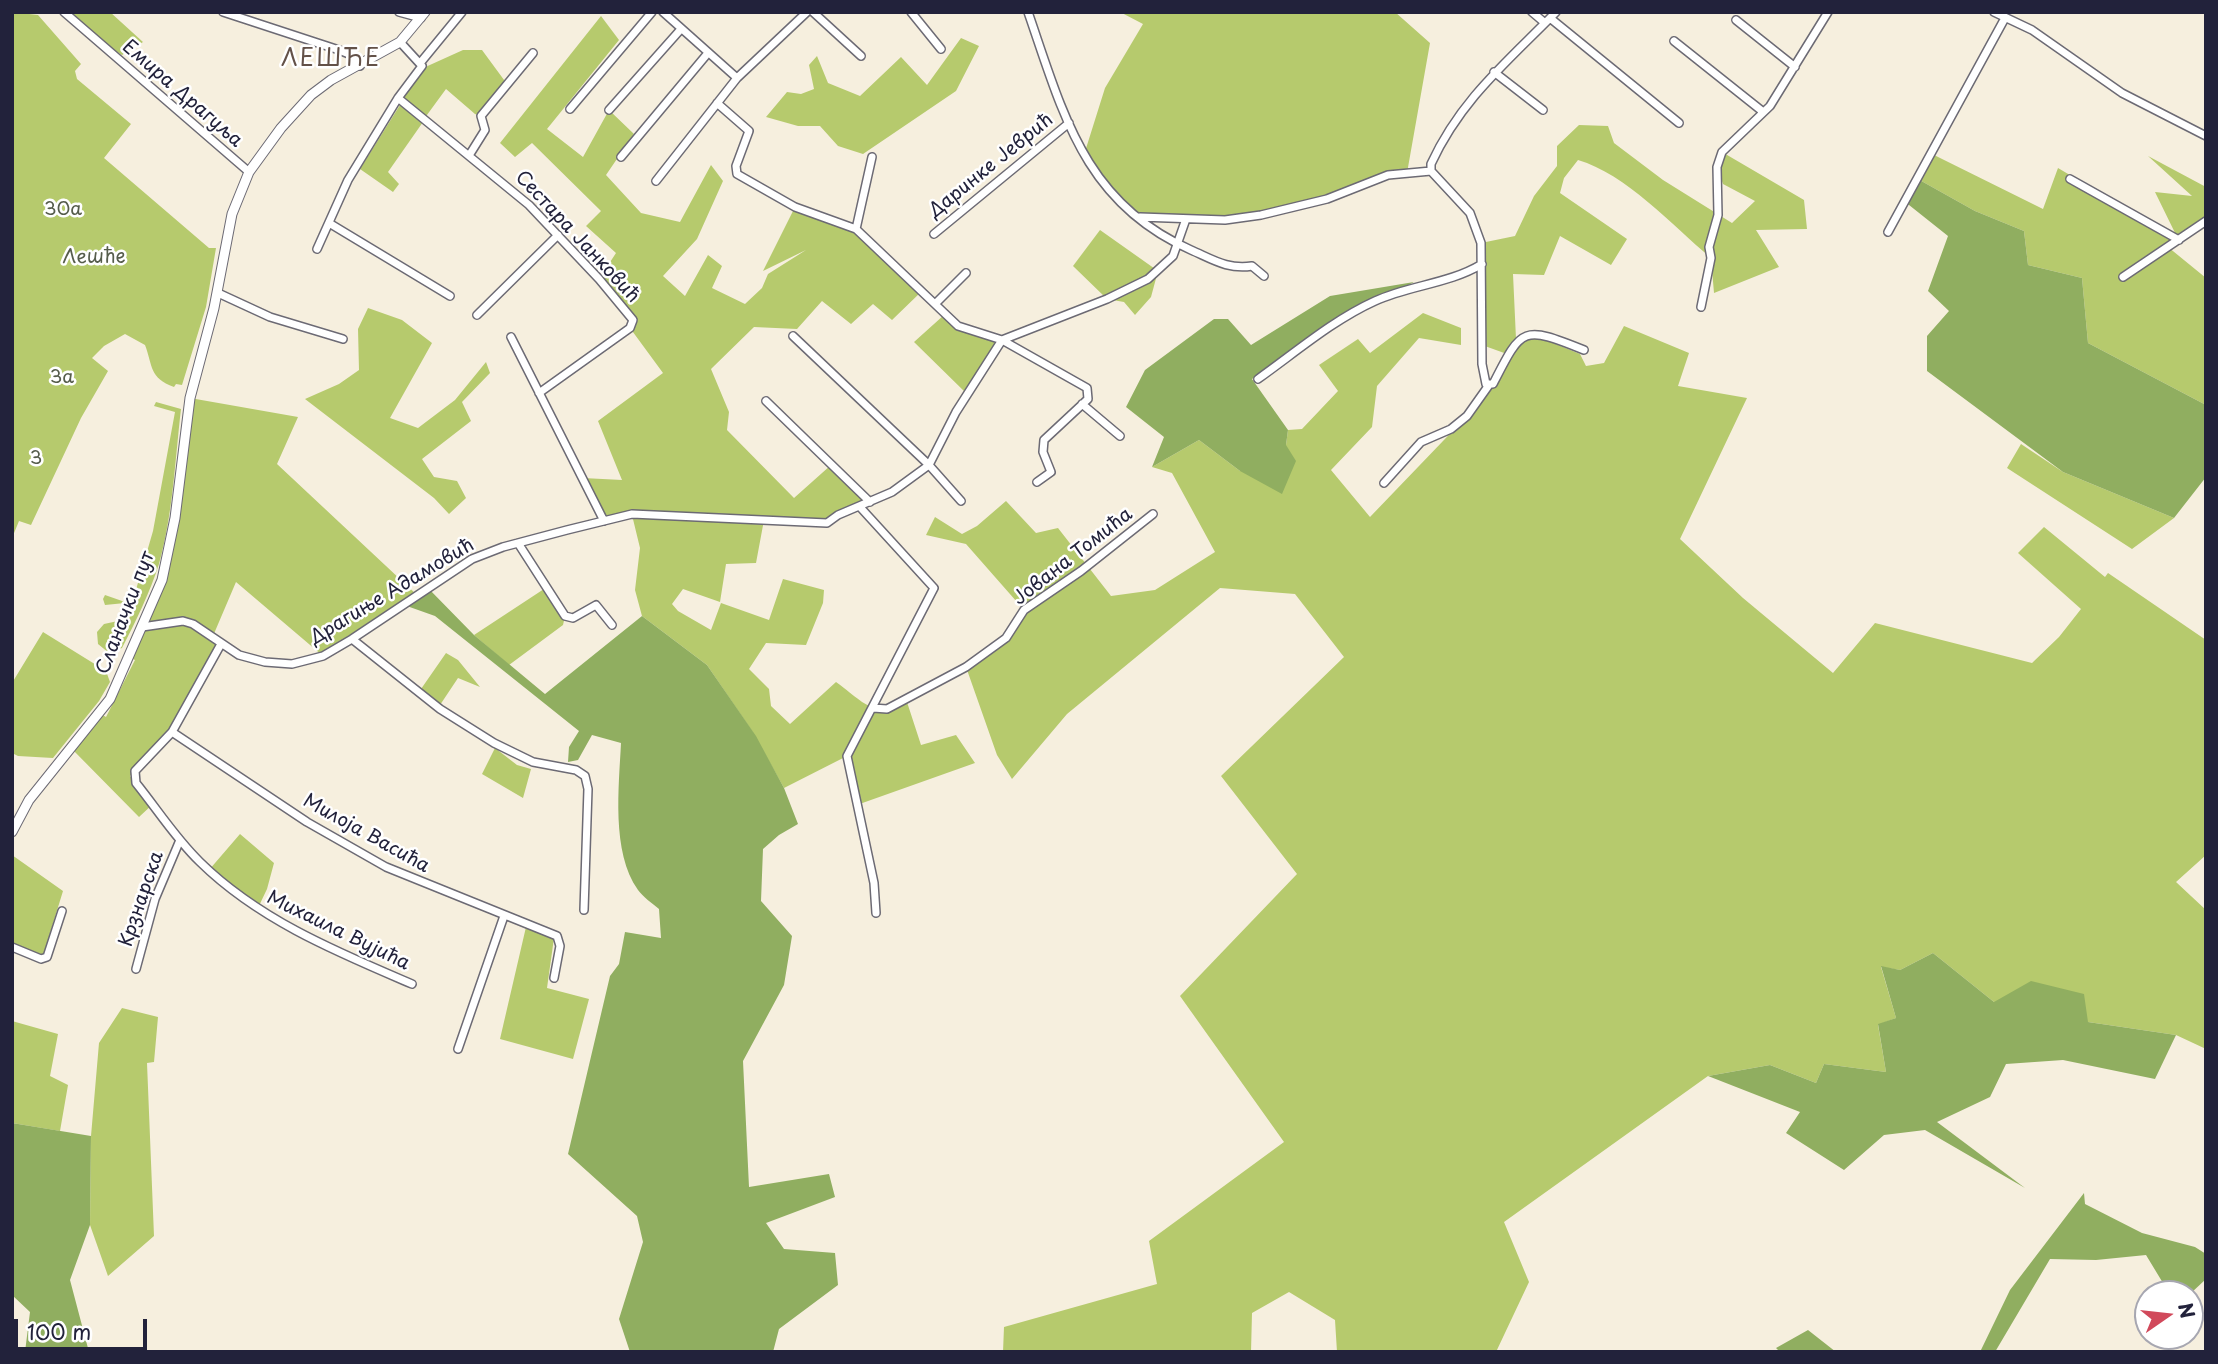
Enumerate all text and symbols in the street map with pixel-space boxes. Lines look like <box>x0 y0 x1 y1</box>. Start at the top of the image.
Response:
street label: Емира Драгуља <box>117 36 247 152</box>
district label: ЛЕШЋЕ <box>281 46 381 74</box>
street label: Даринке Јеврић <box>924 109 1058 223</box>
street label: Сестара Јанковић <box>510 166 644 308</box>
park label: 30a <box>44 199 82 221</box>
park label: Лешће <box>62 247 126 269</box>
park label: 3a <box>50 367 74 389</box>
park label: 3 <box>30 448 42 470</box>
street label: Јована Томића <box>1009 503 1137 611</box>
street label: Драгиње Адамовић <box>306 534 478 650</box>
street label: Сланачки пут <box>92 548 160 678</box>
street label: Милоја Васића <box>299 790 433 878</box>
street label: Крзнарска <box>115 848 169 950</box>
street label: Михаила Вујића <box>263 886 413 976</box>
north arrow <box>2134 1280 2204 1350</box>
text: N <box>2172 1300 2203 1321</box>
scale bar <box>18 1304 150 1348</box>
text: 100 m <box>27 1315 91 1347</box>

